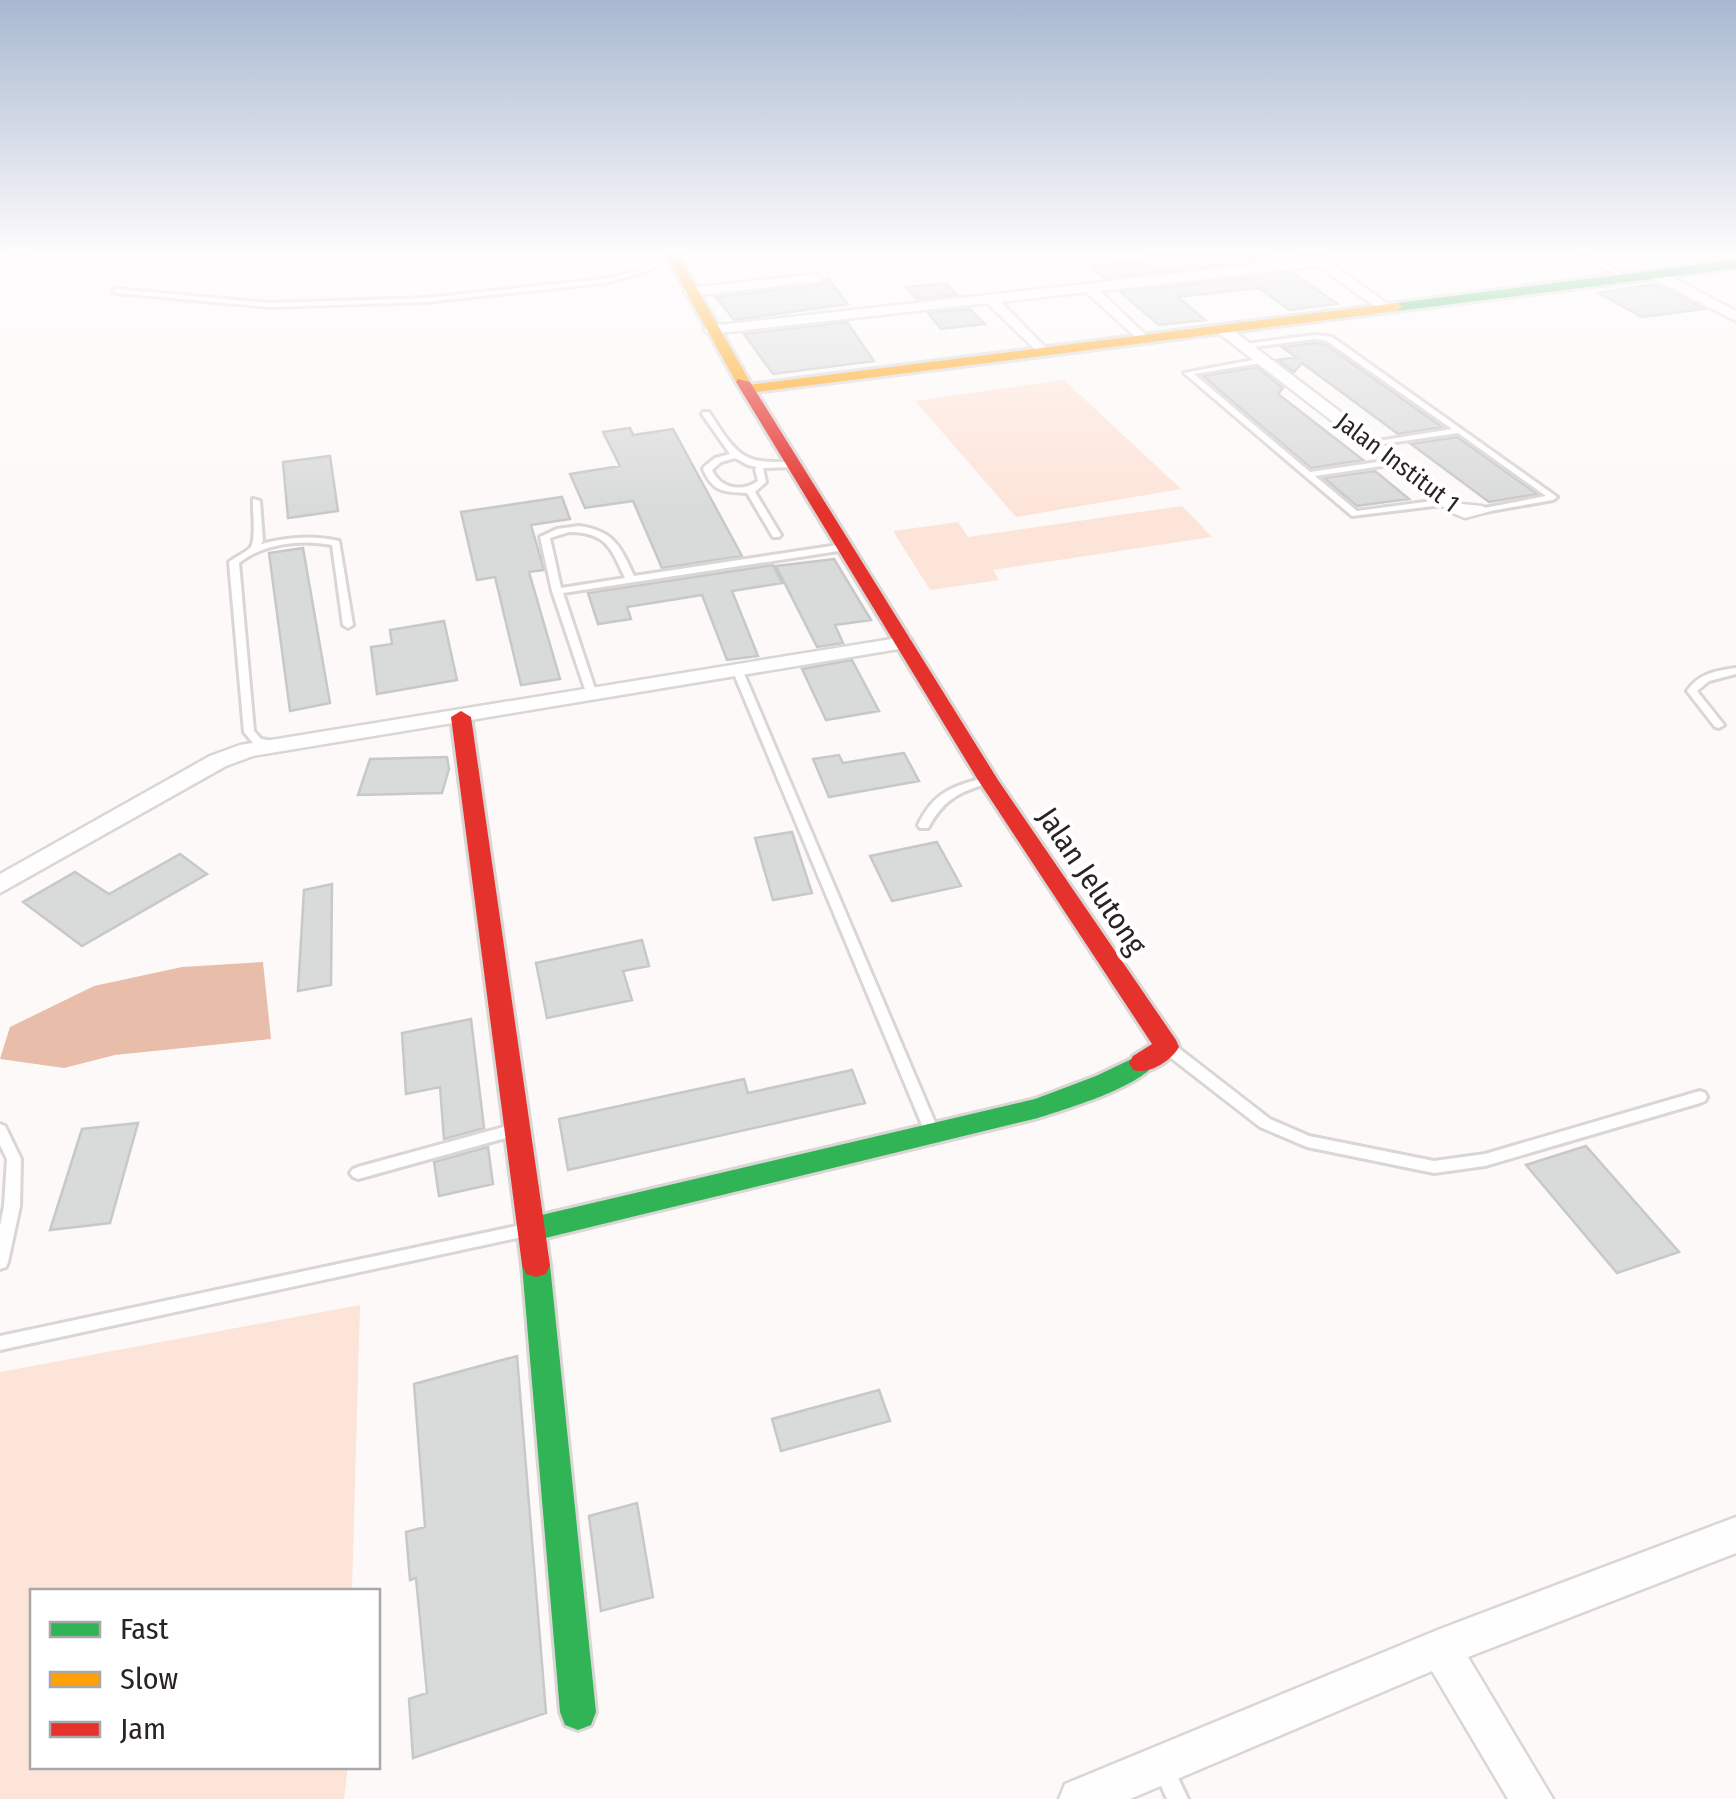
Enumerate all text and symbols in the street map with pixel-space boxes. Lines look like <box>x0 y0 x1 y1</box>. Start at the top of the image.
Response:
street label: Jalan Institut 1 <box>1330 407 1465 519</box>
street label: Jalan Jelutong <box>1030 801 1155 962</box>
legend <box>30 1589 380 1769</box>
text: Fast <box>120 1611 169 1647</box>
text: Slow <box>120 1661 178 1697</box>
text: Jam <box>120 1711 166 1747</box>

